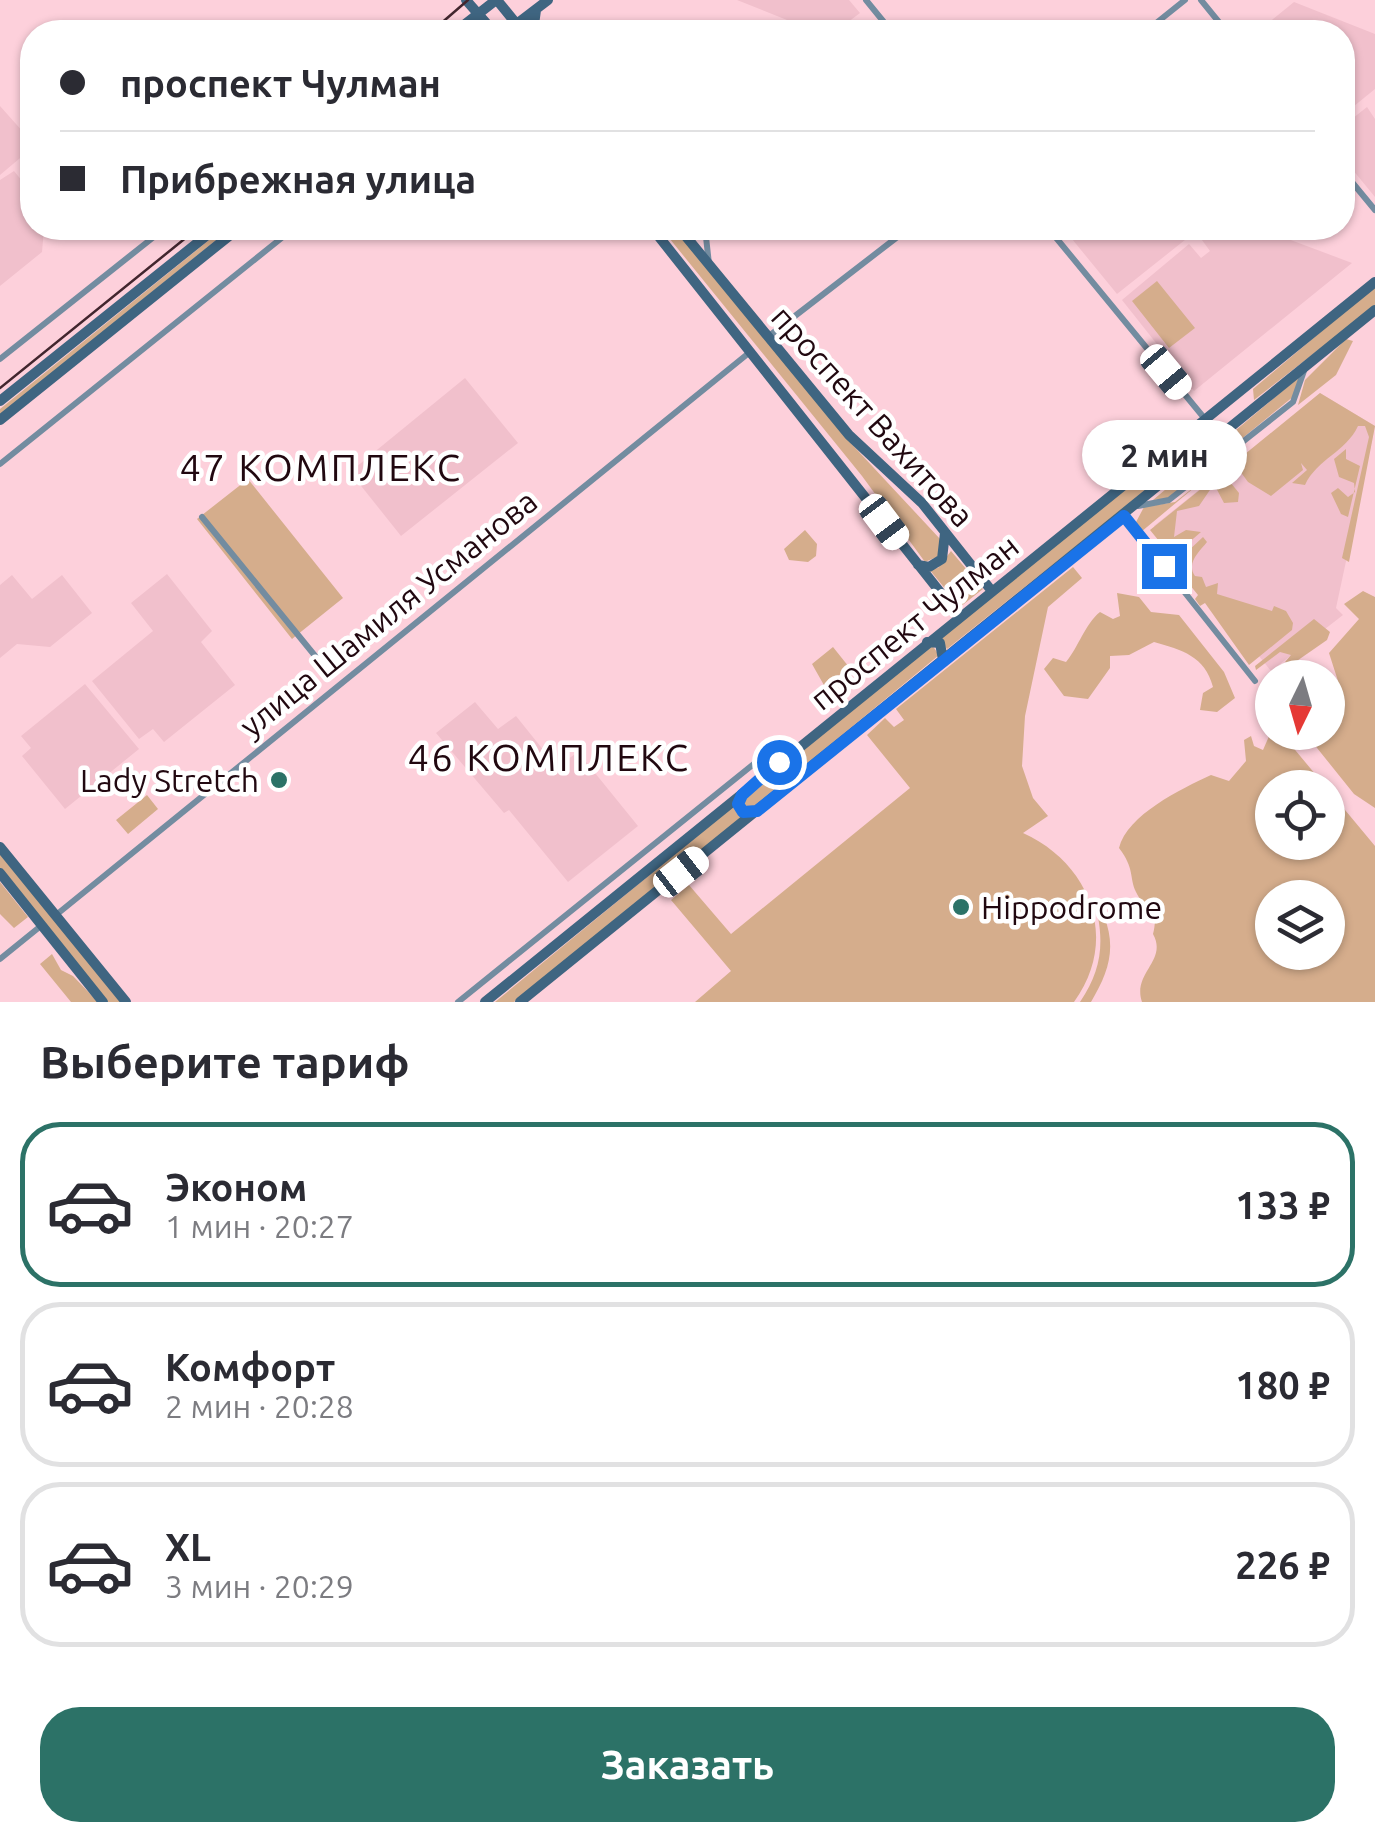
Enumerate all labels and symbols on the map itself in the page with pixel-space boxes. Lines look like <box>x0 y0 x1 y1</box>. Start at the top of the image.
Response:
street label: проспект Вахитова <box>765 299 981 533</box>
car <box>1135 339 1197 405</box>
callout: 2 мин <box>1082 421 1246 491</box>
district label: 47 КОМПЛЕКС <box>179 446 463 488</box>
street label: улица Шамиля Усманова <box>232 482 544 744</box>
car <box>854 489 914 555</box>
street label: проспект Чулман <box>803 527 1025 717</box>
route end <box>1142 544 1187 589</box>
north arrow <box>1255 660 1345 750</box>
district label: 46 КОМПЛЕКС <box>407 736 691 778</box>
route start <box>757 740 802 785</box>
place label: Lady Stretch <box>80 762 259 798</box>
marker: Lady Stretch <box>268 769 290 791</box>
car <box>648 842 714 902</box>
place label: Hippodrome <box>981 889 1162 925</box>
marker: Hippodrome <box>950 896 972 918</box>

